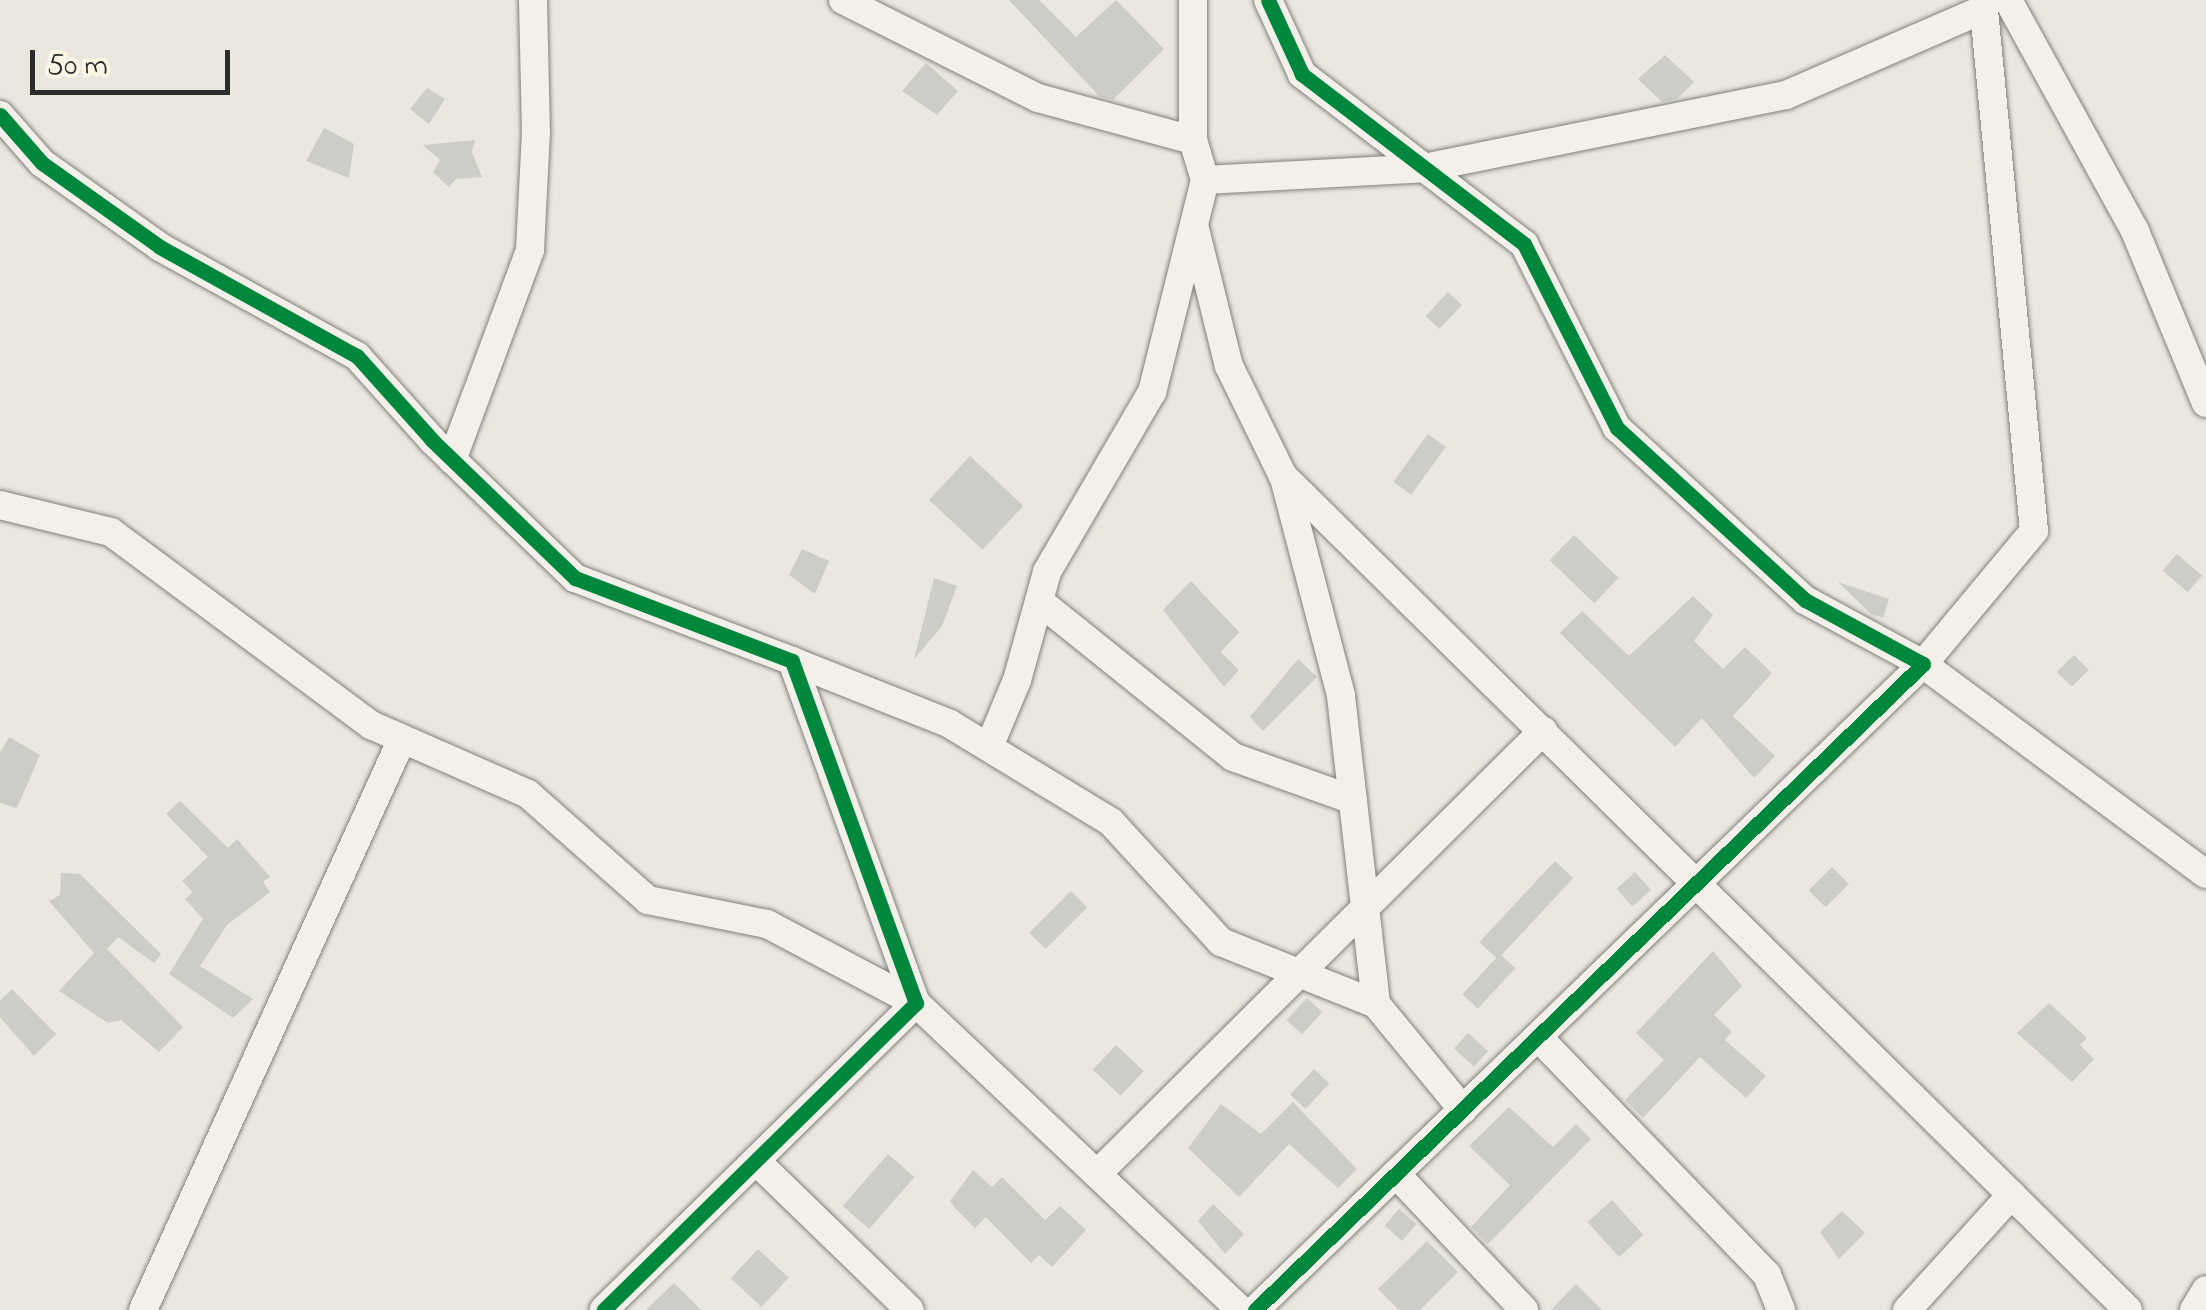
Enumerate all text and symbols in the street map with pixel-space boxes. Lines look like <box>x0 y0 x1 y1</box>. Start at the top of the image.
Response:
scale bar <box>35 30 235 92</box>
text: 50 m <box>47 45 108 89</box>

